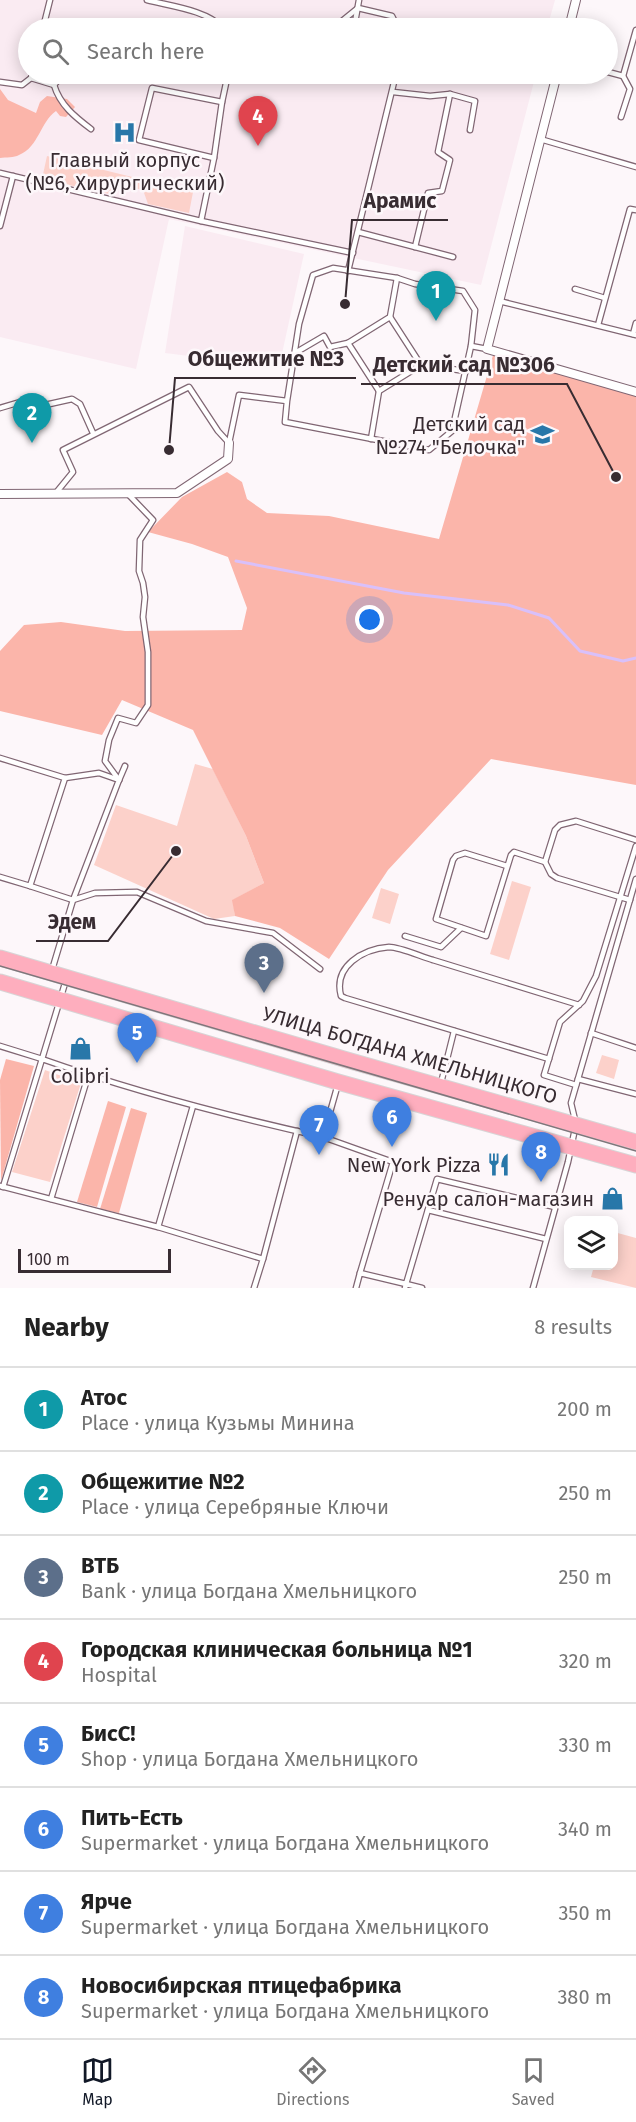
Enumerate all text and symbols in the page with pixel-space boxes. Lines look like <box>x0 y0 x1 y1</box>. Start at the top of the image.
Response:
search box <box>18 18 618 84</box>
icon: search <box>39 35 72 68</box>
text: Search here <box>87 38 205 65</box>
pin: 4 <box>238 96 278 146</box>
hospital icon: Главный корпус (№6, Хирургический) <box>112 119 138 145</box>
place label: Главный корпус (№6, Хирургический) <box>26 148 224 195</box>
callout: Арамис <box>352 181 448 220</box>
text: Арамис <box>363 188 436 214</box>
pin: 1 <box>416 272 456 321</box>
callout: Общежитие №3 <box>175 339 356 378</box>
callout: Детский сад №306 <box>361 345 567 384</box>
text: Общежитие №3 <box>188 346 344 372</box>
text: Детский сад №306 <box>372 352 555 378</box>
pin: 2 <box>12 394 51 443</box>
place label: Детский сад №274 "Белочка" <box>376 412 525 459</box>
school or university icon: Детский сад №274 "Белочка" <box>530 422 556 448</box>
your location <box>355 605 384 634</box>
callout: Эдем <box>36 902 108 941</box>
text: Эдем <box>48 909 96 935</box>
pin: 3 <box>244 944 284 993</box>
street label: УЛИЦА БОГДАНА ХМЕЛЬНИЦКОГО <box>260 1001 560 1109</box>
pin: 5 <box>118 1014 156 1063</box>
shop icon: Colibri <box>67 1036 93 1062</box>
place label: Colibri <box>50 1064 110 1088</box>
pin: 6 <box>372 1098 412 1147</box>
pin: 7 <box>300 1106 338 1155</box>
pin: 8 <box>522 1132 560 1182</box>
restaurant icon: New York Pizza <box>486 1152 512 1178</box>
place label: New York Pizza <box>347 1153 481 1177</box>
shop icon: Ренуар салон-магазин <box>599 1186 625 1212</box>
place label: Ренуар салон-магазин <box>382 1187 594 1211</box>
map controls <box>564 1216 618 1270</box>
button: layers <box>564 1216 618 1270</box>
scale bar <box>18 1246 171 1274</box>
text: 100 m <box>27 1250 70 1269</box>
text: Nearby <box>24 1312 109 1343</box>
text: 8 results <box>534 1315 612 1339</box>
text: Атос <box>81 1384 127 1411</box>
text: 1 <box>39 1397 48 1421</box>
text: 200 m <box>557 1397 612 1421</box>
text: Place · улица Кузьмы Минина <box>81 1411 355 1435</box>
text: Общежитие №2 <box>81 1468 245 1495</box>
text: 2 <box>38 1481 49 1505</box>
text: 250 m <box>558 1481 612 1505</box>
text: Place · улица Серебряные Ключи <box>81 1495 389 1519</box>
text: ВТБ <box>81 1552 119 1579</box>
text: 3 <box>38 1565 49 1589</box>
text: 250 m <box>558 1565 612 1589</box>
text: Bank · улица Богдана Хмельницкого <box>81 1579 417 1603</box>
text: Городская клиническая больница №1 <box>81 1636 473 1663</box>
text: 4 <box>38 1649 49 1673</box>
text: 320 m <box>559 1649 612 1673</box>
text: Hospital <box>81 1663 157 1687</box>
text: БисС! <box>81 1720 136 1747</box>
text: 5 <box>38 1733 49 1757</box>
text: 330 m <box>558 1733 612 1757</box>
text: Shop · улица Богдана Хмельницкого <box>81 1747 418 1771</box>
text: Пить-Есть <box>81 1804 183 1831</box>
text: 6 <box>38 1817 49 1841</box>
text: 340 m <box>558 1817 612 1841</box>
text: Supermarket · улица Богдана Хмельницкого <box>81 1831 489 1855</box>
text: Ярче <box>81 1888 132 1915</box>
text: 7 <box>39 1901 48 1925</box>
text: 350 m <box>558 1901 612 1925</box>
text: Supermarket · улица Богдана Хмельницкого <box>81 1915 489 1939</box>
text: Новосибирская птицефабрика <box>81 1972 402 1999</box>
text: 8 <box>38 1985 49 2009</box>
text: 380 m <box>557 1985 612 2009</box>
text: Supermarket · улица Богдана Хмельницкого <box>81 1999 489 2023</box>
tab: Map <box>81 2054 114 2109</box>
tab: Directions <box>276 2054 350 2109</box>
tab: Saved <box>512 2054 555 2109</box>

